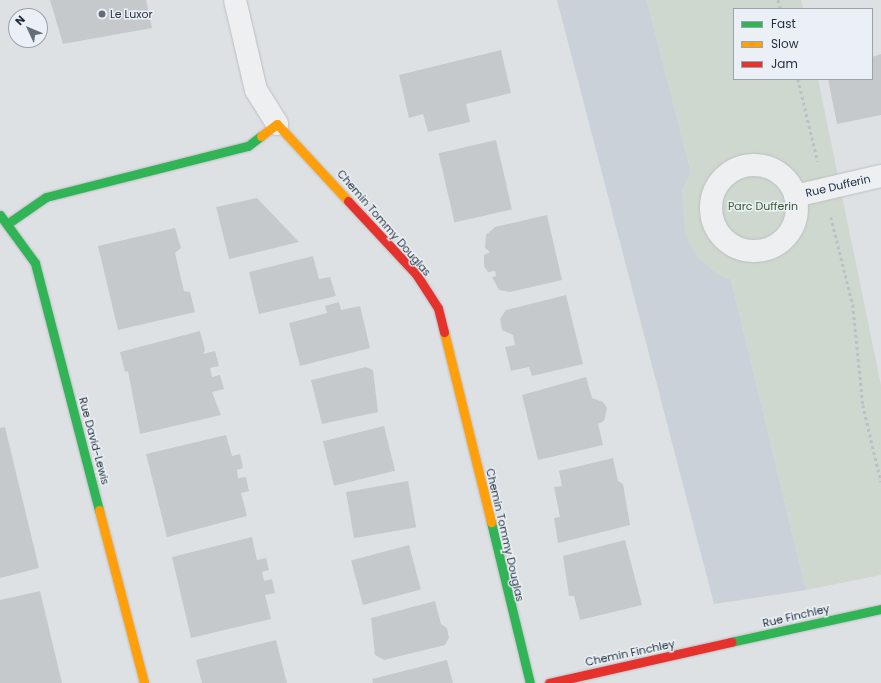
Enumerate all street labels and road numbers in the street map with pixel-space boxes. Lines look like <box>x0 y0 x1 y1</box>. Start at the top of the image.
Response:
street label: Chemin Tommy Douglas <box>334 167 434 279</box>
street label: Rue Dufferin <box>804 172 872 200</box>
street label: Rue David-Lewis <box>76 396 112 486</box>
street label: Chemin Tommy Douglas <box>483 467 527 603</box>
street label: Rue Finchley <box>761 602 831 630</box>
street label: Chemin Finchley <box>584 637 676 669</box>

